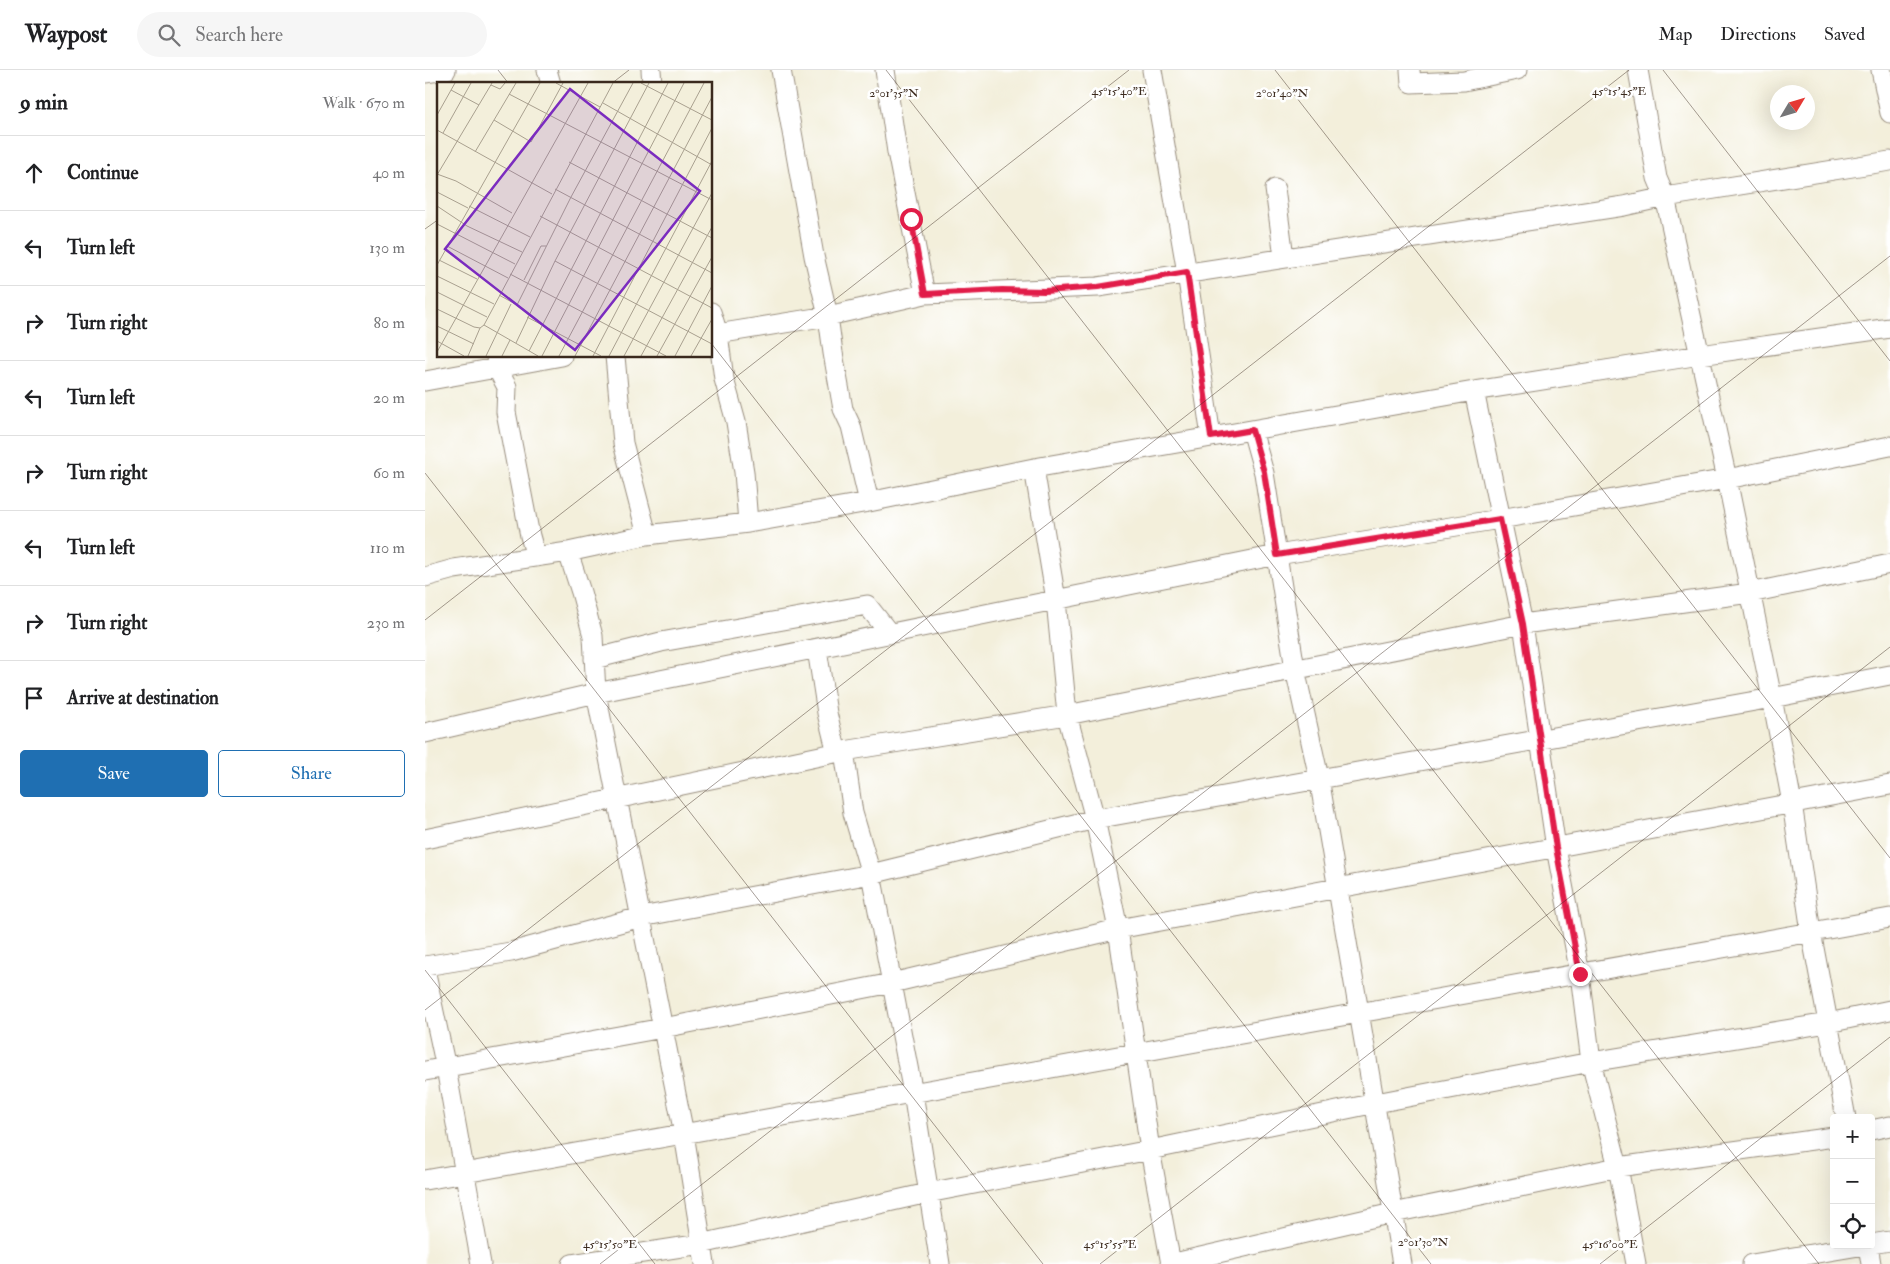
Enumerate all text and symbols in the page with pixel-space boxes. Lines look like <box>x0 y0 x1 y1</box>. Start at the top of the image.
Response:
search box <box>137 12 487 57</box>
text: Waypost <box>25 19 107 50</box>
icon: search <box>155 21 183 49</box>
text: Search here <box>195 23 283 47</box>
text: Map <box>1659 23 1692 46</box>
text: Directions <box>1720 23 1796 46</box>
text: Saved <box>1824 23 1865 46</box>
inset map <box>437 82 713 358</box>
text: 45°15'40"E <box>1091 84 1147 99</box>
text: 45°15'45"E <box>1592 84 1646 99</box>
north arrow <box>1770 85 1815 130</box>
text: 2°01'35"N <box>869 86 919 101</box>
text: 2°01'40"N <box>1256 86 1308 101</box>
text: 9 min <box>20 89 68 116</box>
text: Walk · 670 m <box>323 93 405 113</box>
icon: ahead <box>20 159 48 187</box>
text: Continue <box>67 161 138 185</box>
text: 40 m <box>372 163 405 183</box>
route start <box>900 208 923 231</box>
icon: left <box>20 234 48 262</box>
text: Turn left <box>67 236 135 260</box>
text: 130 m <box>369 238 405 258</box>
icon: right <box>20 309 48 337</box>
text: Turn right <box>67 311 147 335</box>
text: 80 m <box>374 313 405 333</box>
icon: left <box>20 384 48 412</box>
text: Turn left <box>67 386 135 410</box>
text: 20 m <box>373 388 405 408</box>
icon: right <box>20 459 48 487</box>
text: Turn right <box>67 461 147 485</box>
text: 60 m <box>373 463 405 483</box>
icon: left <box>20 534 48 562</box>
text: Turn left <box>67 536 135 560</box>
text: 110 m <box>370 538 405 558</box>
icon: right <box>20 609 48 637</box>
text: Turn right <box>67 611 147 635</box>
text: 230 m <box>367 613 405 633</box>
icon: arrive <box>20 684 48 712</box>
text: Arrive at destination <box>67 686 219 710</box>
button: Save <box>20 750 208 797</box>
button: Share <box>218 750 405 797</box>
route end <box>1569 963 1592 986</box>
map controls <box>1830 1114 1875 1249</box>
button: + <box>1830 1114 1875 1159</box>
button: − <box>1830 1159 1875 1204</box>
button: locate <box>1830 1204 1875 1249</box>
text: 2°01'30"N <box>1398 1235 1449 1250</box>
text: 45°15'50"E <box>583 1237 637 1252</box>
text: 45°15'55"E <box>1083 1237 1137 1252</box>
text: 45°16'00"E <box>1582 1237 1638 1252</box>

